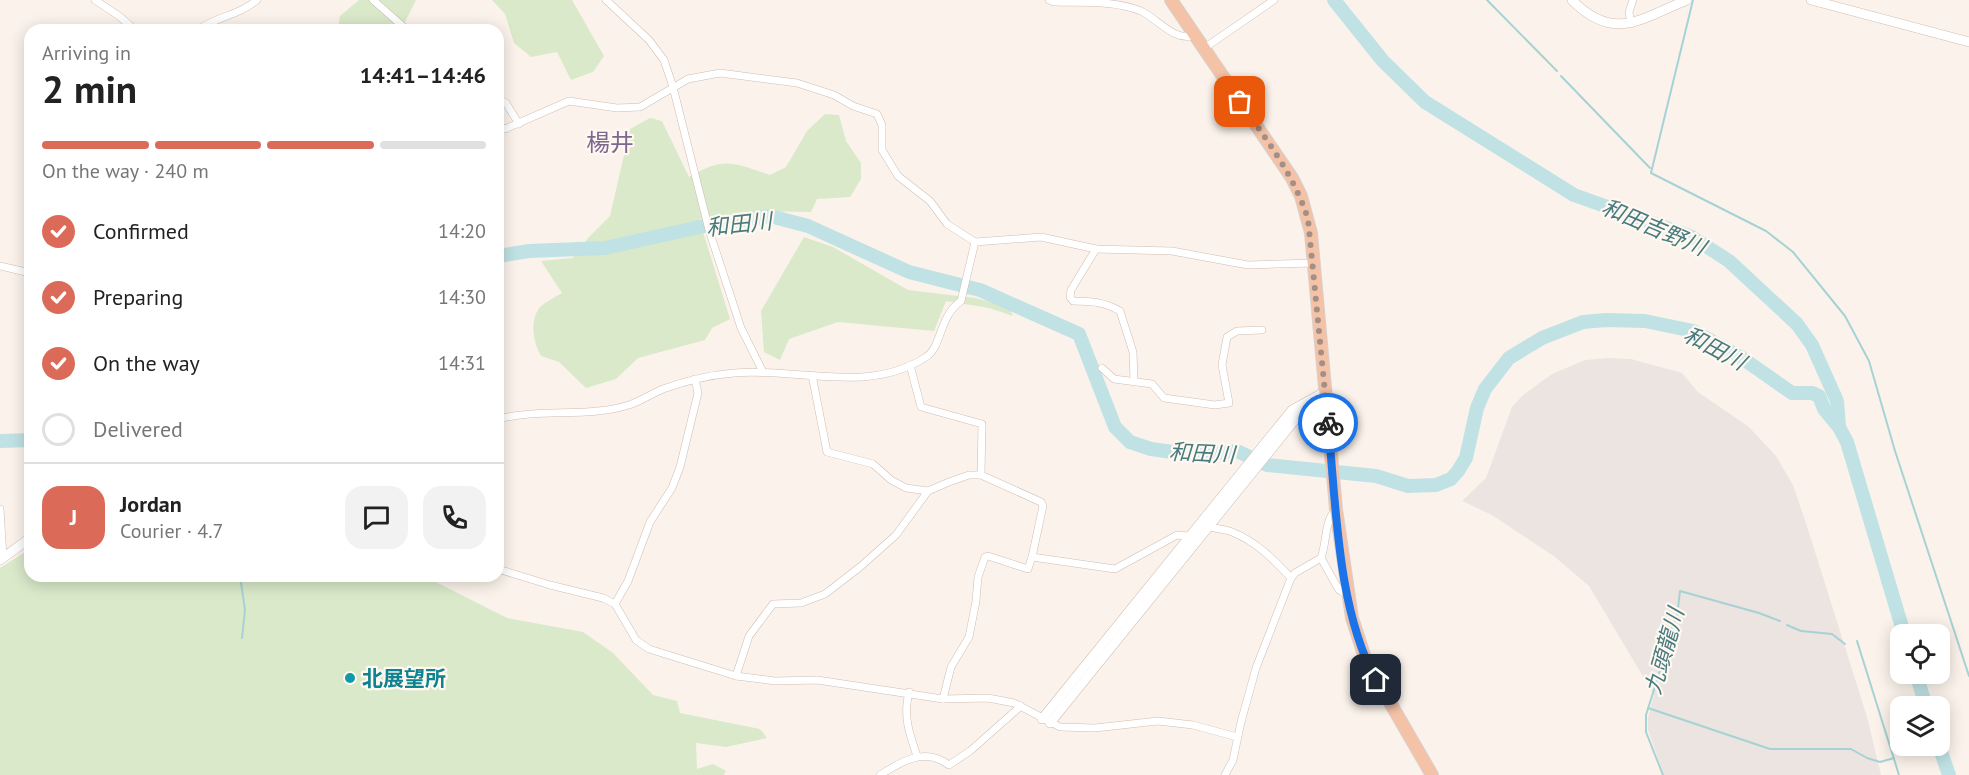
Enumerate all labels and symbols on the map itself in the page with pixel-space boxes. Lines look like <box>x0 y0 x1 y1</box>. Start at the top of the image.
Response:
pin <box>1214 76 1265 127</box>
district label: 楊井 <box>586 127 634 158</box>
water label: 和田吉野川 <box>1598 193 1712 262</box>
water label: 和田川 <box>705 206 775 241</box>
water label: 和田川 <box>1679 320 1752 377</box>
courier <box>1298 393 1358 453</box>
water label: 和田川 <box>1168 437 1238 469</box>
water label: 九頭龍川 <box>1638 603 1690 697</box>
pin <box>1350 654 1401 705</box>
place label: 北展望所 <box>362 665 446 692</box>
marker: 北展望所 <box>343 671 357 685</box>

